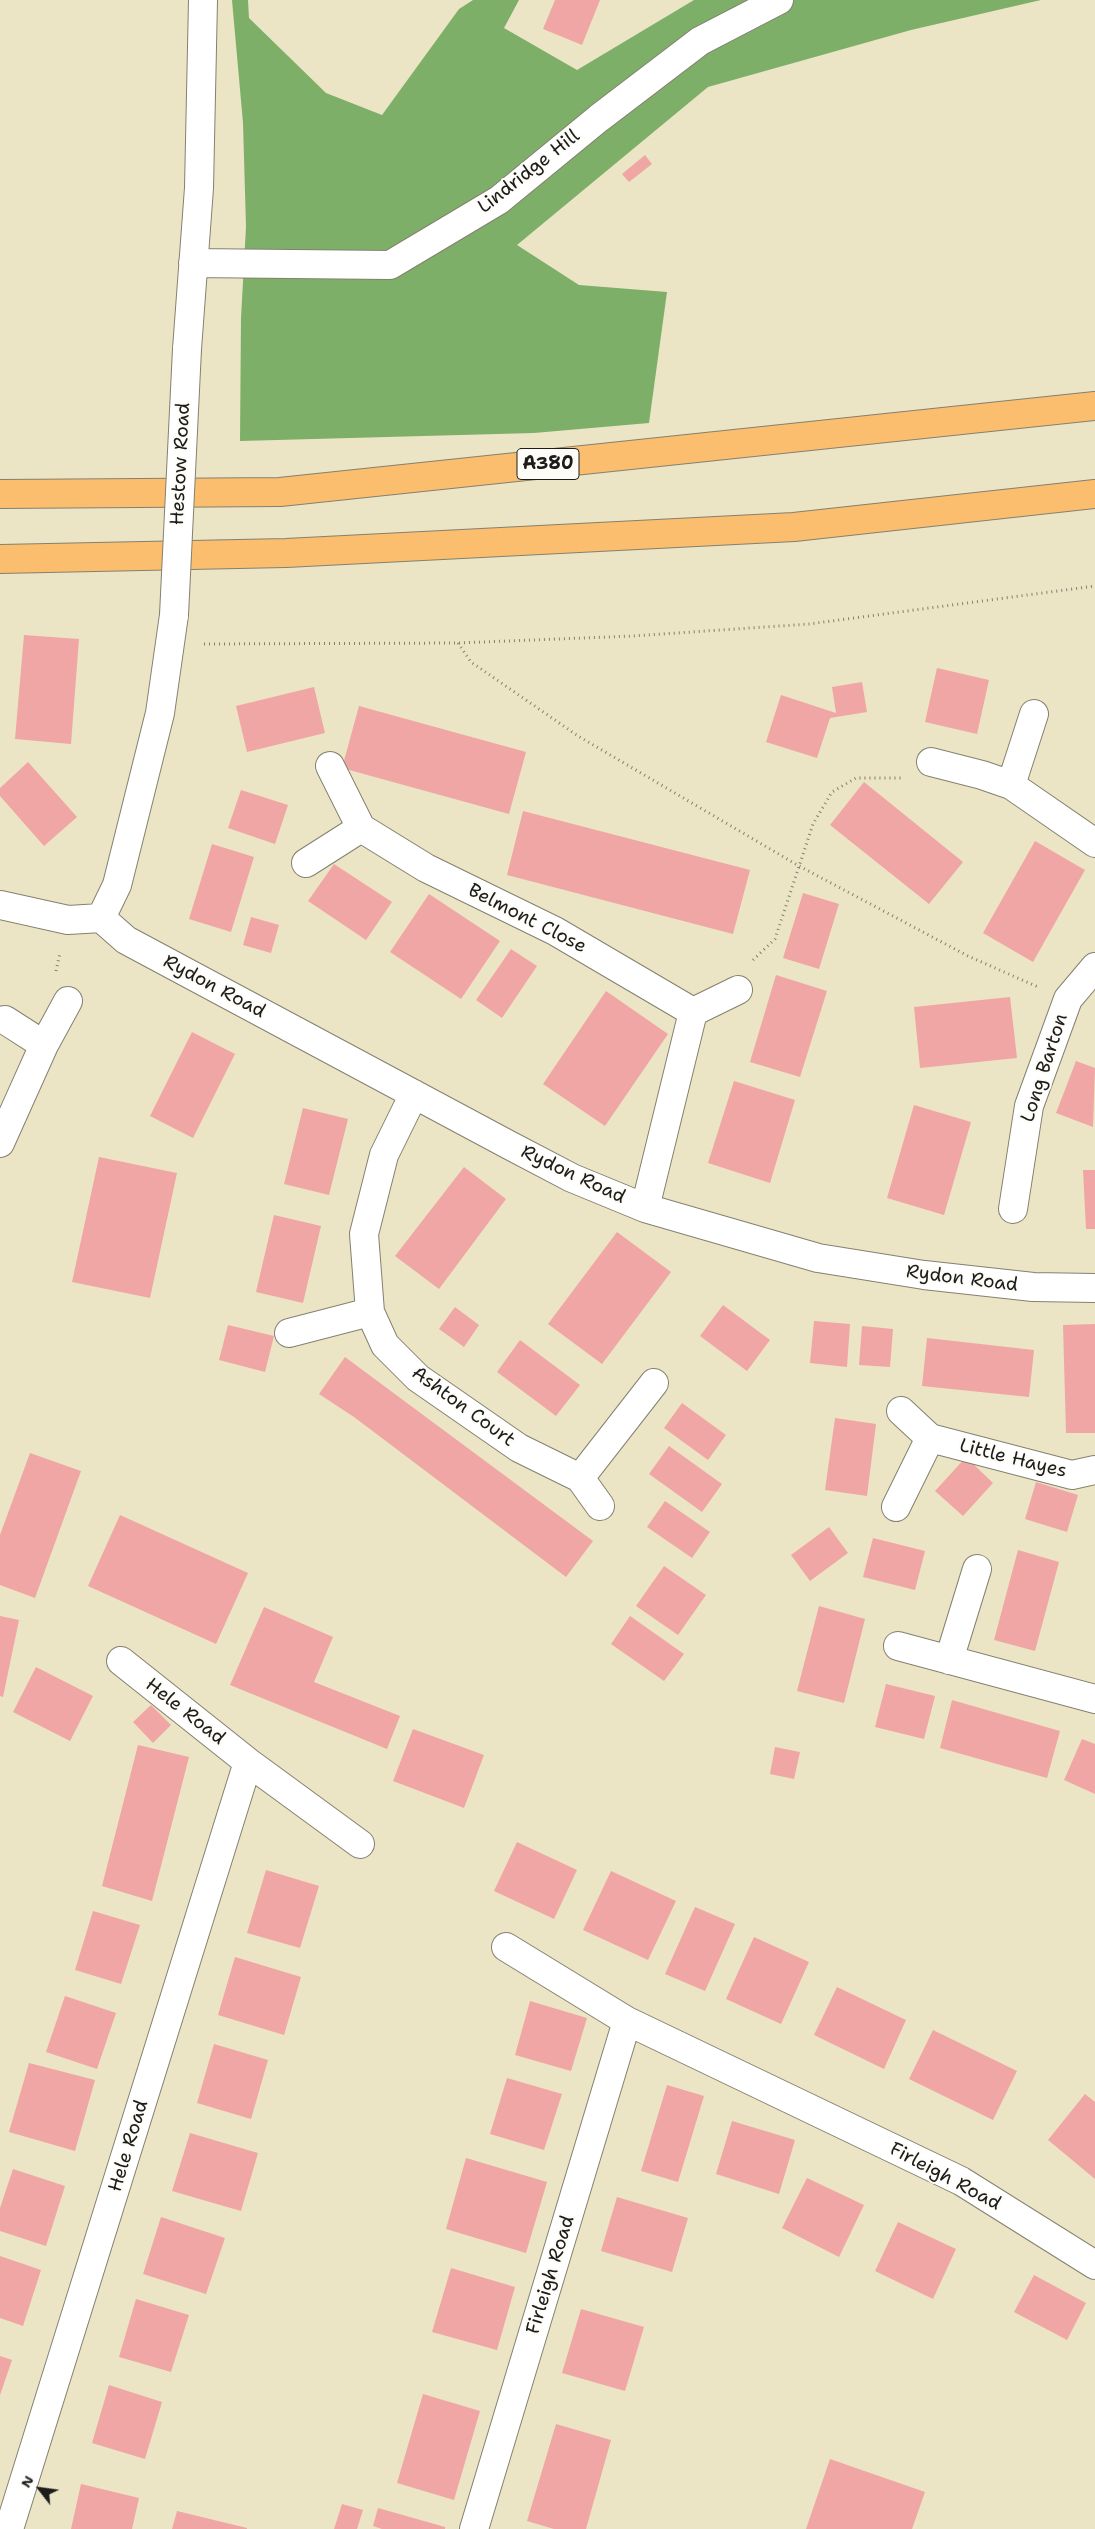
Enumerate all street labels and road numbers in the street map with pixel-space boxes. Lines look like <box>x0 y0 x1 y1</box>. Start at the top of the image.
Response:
street label: Lindridge Hill <box>474 125 584 219</box>
street label: Hestow Road <box>166 402 196 526</box>
road number: A380 <box>517 448 579 479</box>
street label: Belmont Close <box>464 879 590 959</box>
street label: Rydon Road <box>159 950 269 1024</box>
street label: Long Barton <box>1017 1011 1073 1125</box>
street label: Rydon Road <box>517 1141 629 1209</box>
street label: Rydon Road <box>905 1261 1019 1297</box>
street label: Ashton Court <box>407 1362 519 1452</box>
street label: Little Hayes <box>957 1435 1069 1483</box>
street label: Hele Road <box>141 1674 229 1750</box>
street label: Hele Road <box>104 2097 154 2195</box>
street label: Firleigh Road <box>885 2138 1005 2216</box>
street label: Firleigh Road <box>522 2213 580 2337</box>

